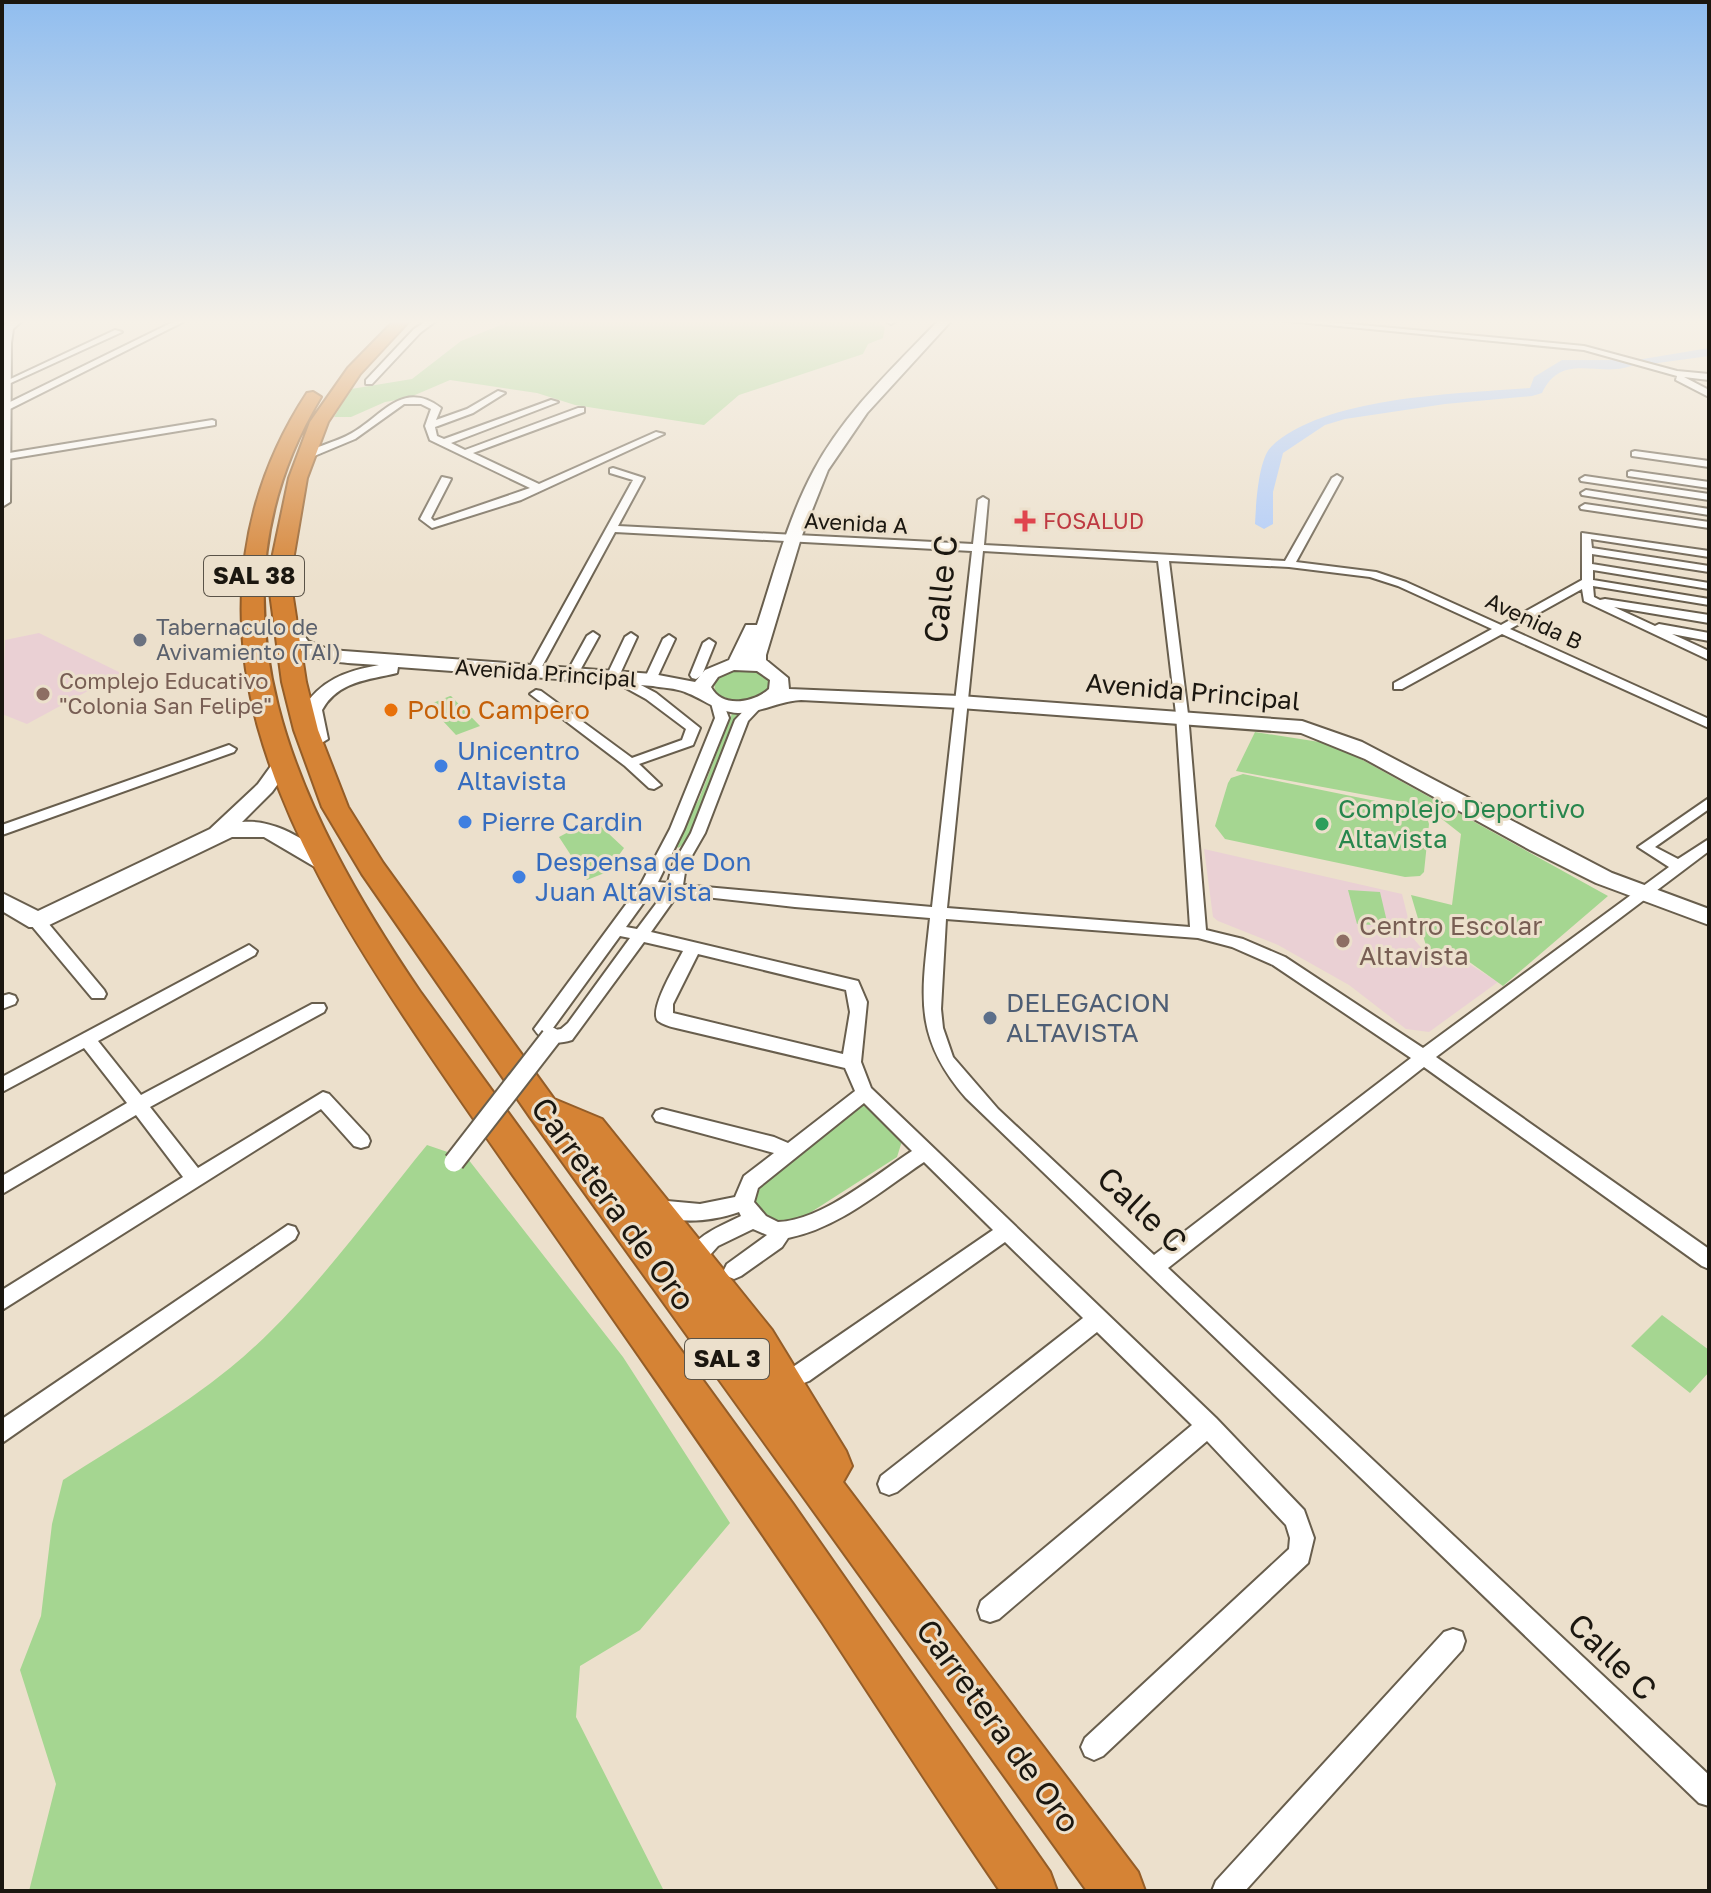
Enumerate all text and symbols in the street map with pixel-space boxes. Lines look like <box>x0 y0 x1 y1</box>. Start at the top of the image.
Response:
street label: Avenida A <box>804 506 909 539</box>
place label: FOSALUD <box>1043 507 1144 534</box>
marker: FOSALUD <box>1014 510 1036 532</box>
street label: Calle C <box>915 533 965 645</box>
road number: SAL 38 <box>204 556 304 596</box>
street label: Avenida B <box>1482 586 1587 655</box>
place label: Tabernaculo de Avivamiento (TAI) <box>156 613 341 665</box>
marker: Tabernaculo de Avivamiento (TAI) <box>131 631 149 649</box>
street label: Avenida Principal <box>454 653 638 692</box>
place label: Complejo Educativo "Colonia San Felipe" <box>59 667 272 719</box>
street label: Avenida Principal <box>1084 667 1302 716</box>
marker: Complejo Educativo "Colonia San Felipe" <box>34 685 52 703</box>
place label: Pollo Campero <box>407 694 590 725</box>
marker: Pollo Campero <box>382 701 400 719</box>
place label: Unicentro Altavista <box>457 735 580 796</box>
marker: Unicentro Altavista <box>432 757 450 775</box>
place label: Complejo Deportivo Altavista <box>1338 793 1585 854</box>
place label: Pierre Cardin <box>481 806 643 837</box>
marker: Pierre Cardin <box>456 813 474 831</box>
marker: Complejo Deportivo Altavista <box>1313 815 1331 833</box>
place label: Despensa de Don Juan Altavista <box>535 846 751 907</box>
marker: Despensa de Don Juan Altavista <box>510 868 528 886</box>
place label: Centro Escolar Altavista <box>1359 910 1542 971</box>
marker: Centro Escolar Altavista <box>1334 932 1352 950</box>
place label: DELEGACION ALTAVISTA <box>1006 987 1170 1048</box>
marker: DELEGACION ALTAVISTA <box>981 1009 999 1027</box>
street label: Carretera de Oro <box>524 1090 704 1317</box>
street label: Calle C <box>1090 1158 1195 1260</box>
road number: SAL 3 <box>685 1339 769 1379</box>
street label: Calle C <box>1561 1605 1665 1708</box>
street label: Carretera de Oro <box>909 1612 1089 1839</box>

